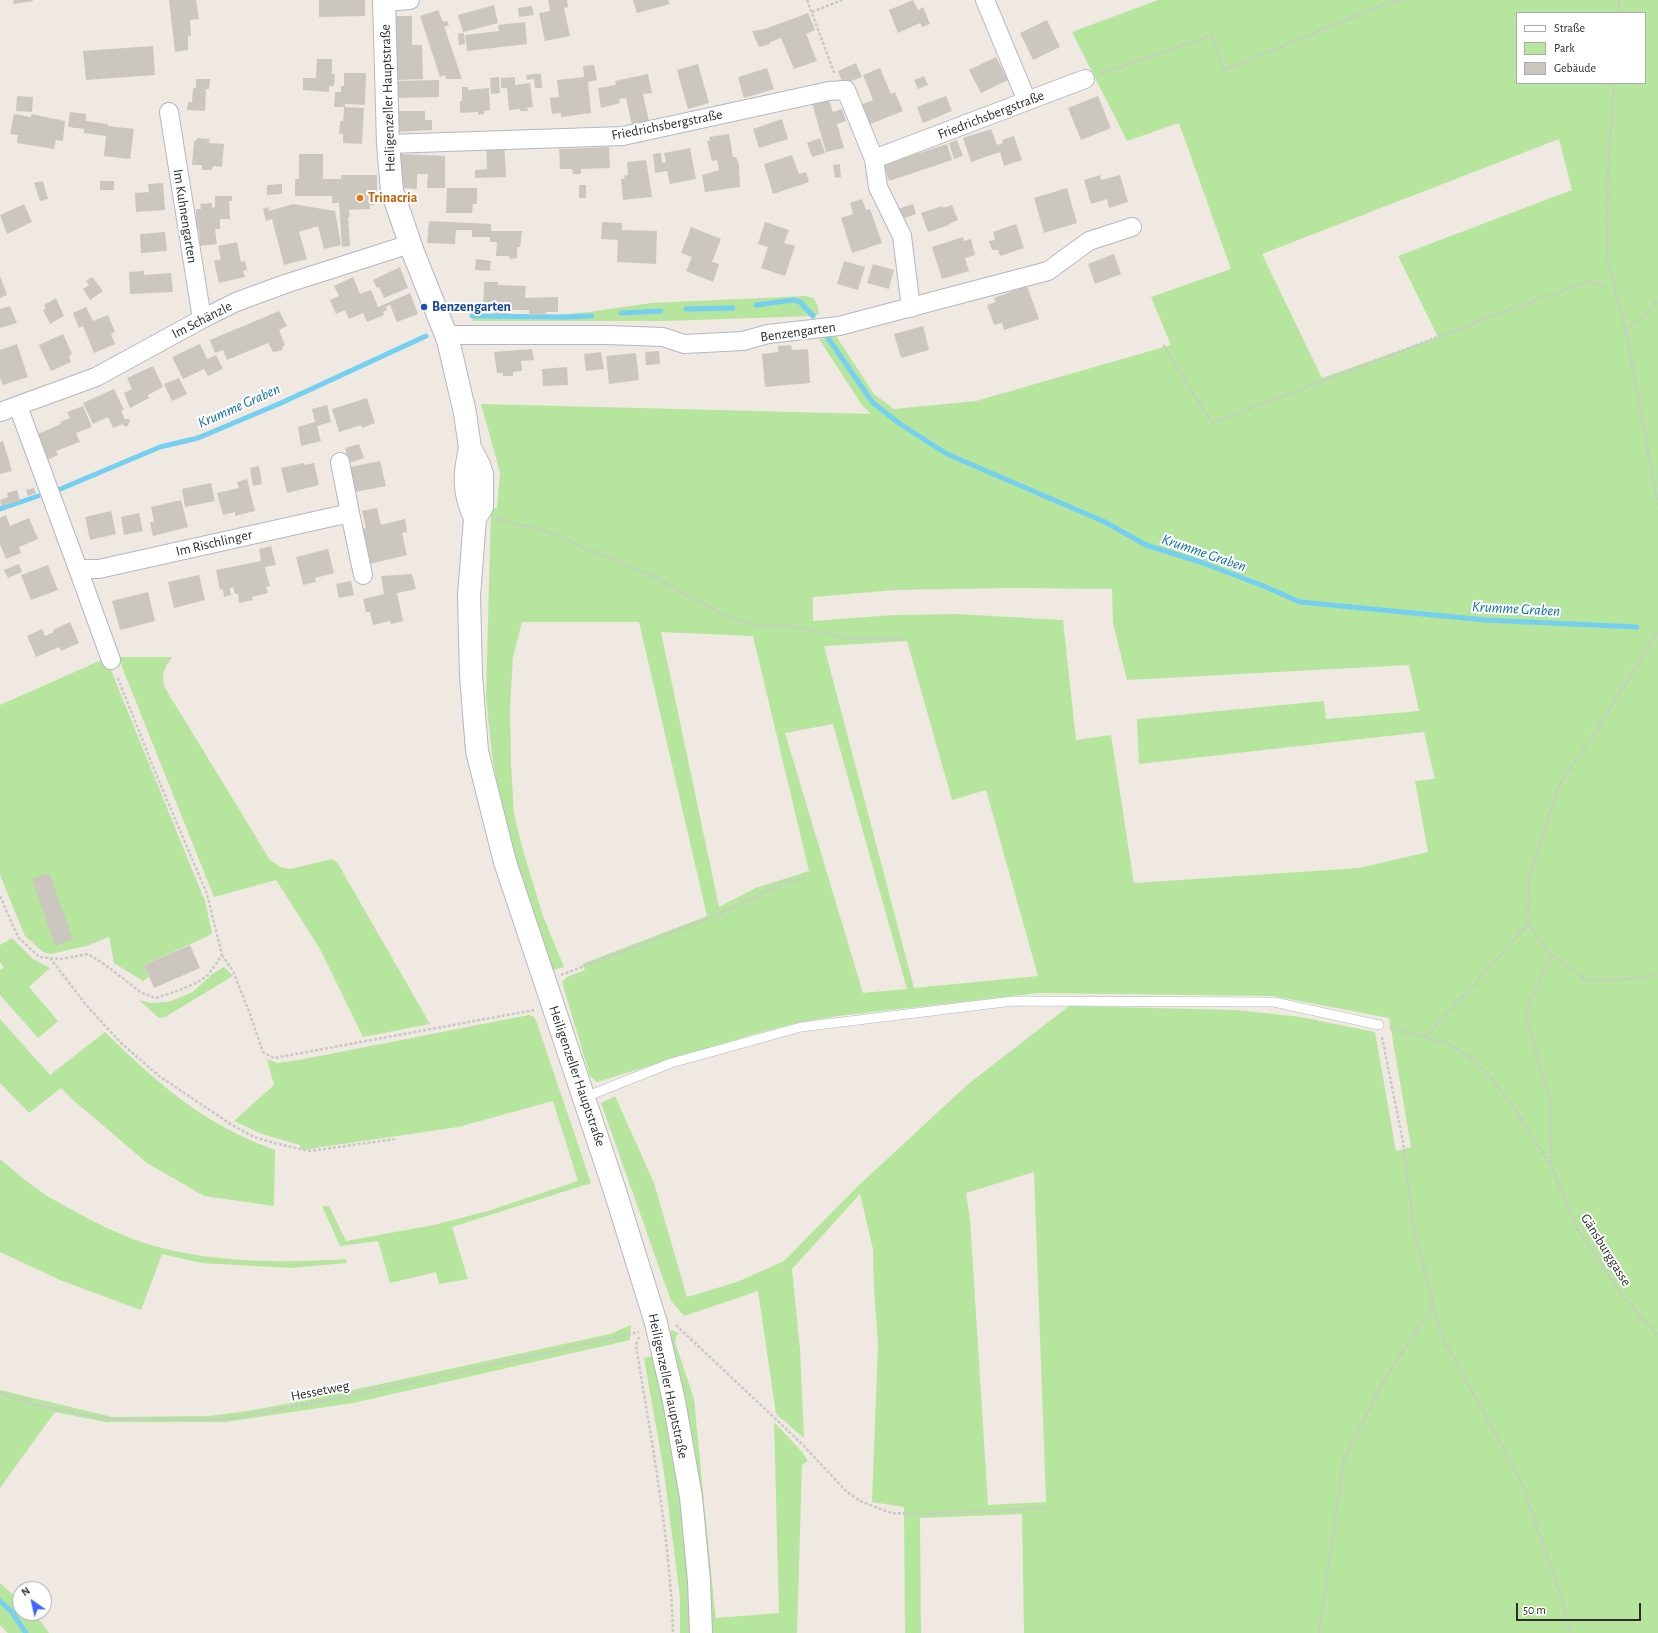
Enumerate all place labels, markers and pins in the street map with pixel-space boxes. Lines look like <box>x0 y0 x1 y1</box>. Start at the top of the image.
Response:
place label: Trinacria <box>368 190 417 206</box>
marker: Trinacria <box>355 193 365 203</box>
place label: Benzengarten <box>432 299 511 315</box>
marker: Benzengarten <box>419 302 429 312</box>

